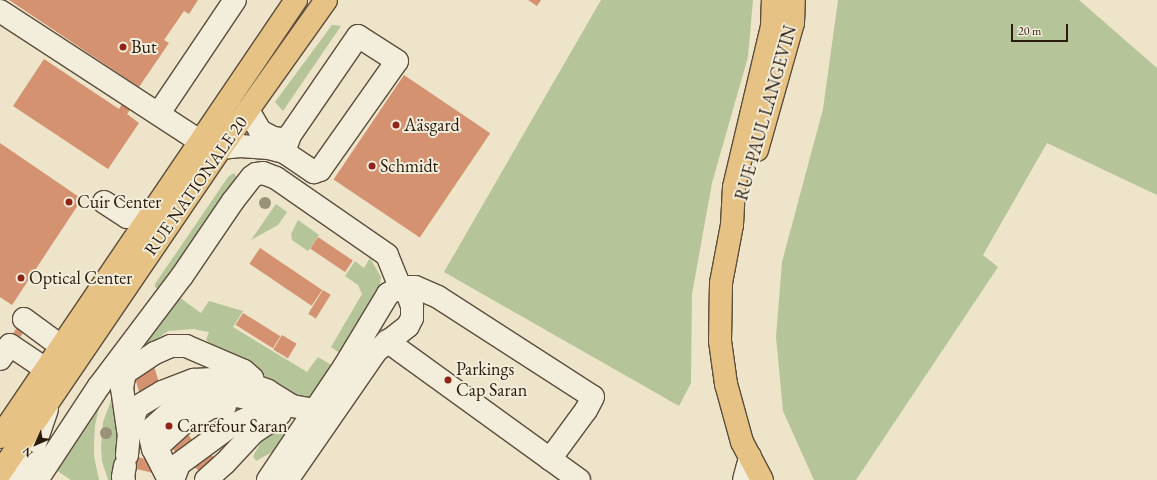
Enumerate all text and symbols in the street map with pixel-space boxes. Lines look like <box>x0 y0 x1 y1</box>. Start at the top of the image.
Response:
scale bar <box>1013 16 1070 42</box>
street label: RUE PAUL LANGEVIN <box>731 23 801 203</box>
text: 20 m <box>1018 23 1041 39</box>
place label: But <box>131 36 157 58</box>
marker: But <box>118 42 128 52</box>
street label: RUE NATIONALE 20 <box>140 112 252 260</box>
place label: Aäsgard <box>404 114 460 136</box>
marker: Aäsgard <box>391 120 401 130</box>
place label: Schmidt <box>380 155 438 177</box>
marker: Schmidt <box>367 161 377 171</box>
place label: Cuir Center <box>77 191 161 213</box>
marker: Cuir Center <box>64 197 74 207</box>
place label: Optical Center <box>29 267 132 289</box>
marker: Optical Center <box>16 273 26 283</box>
place label: Parkings Cap Saran <box>456 359 527 402</box>
marker: Parkings Cap Saran <box>443 375 453 385</box>
place label: Carrefour Saran <box>177 415 288 437</box>
marker: Carrefour Saran <box>164 421 174 431</box>
north arrow <box>16 424 56 464</box>
text: N <box>19 444 36 461</box>

